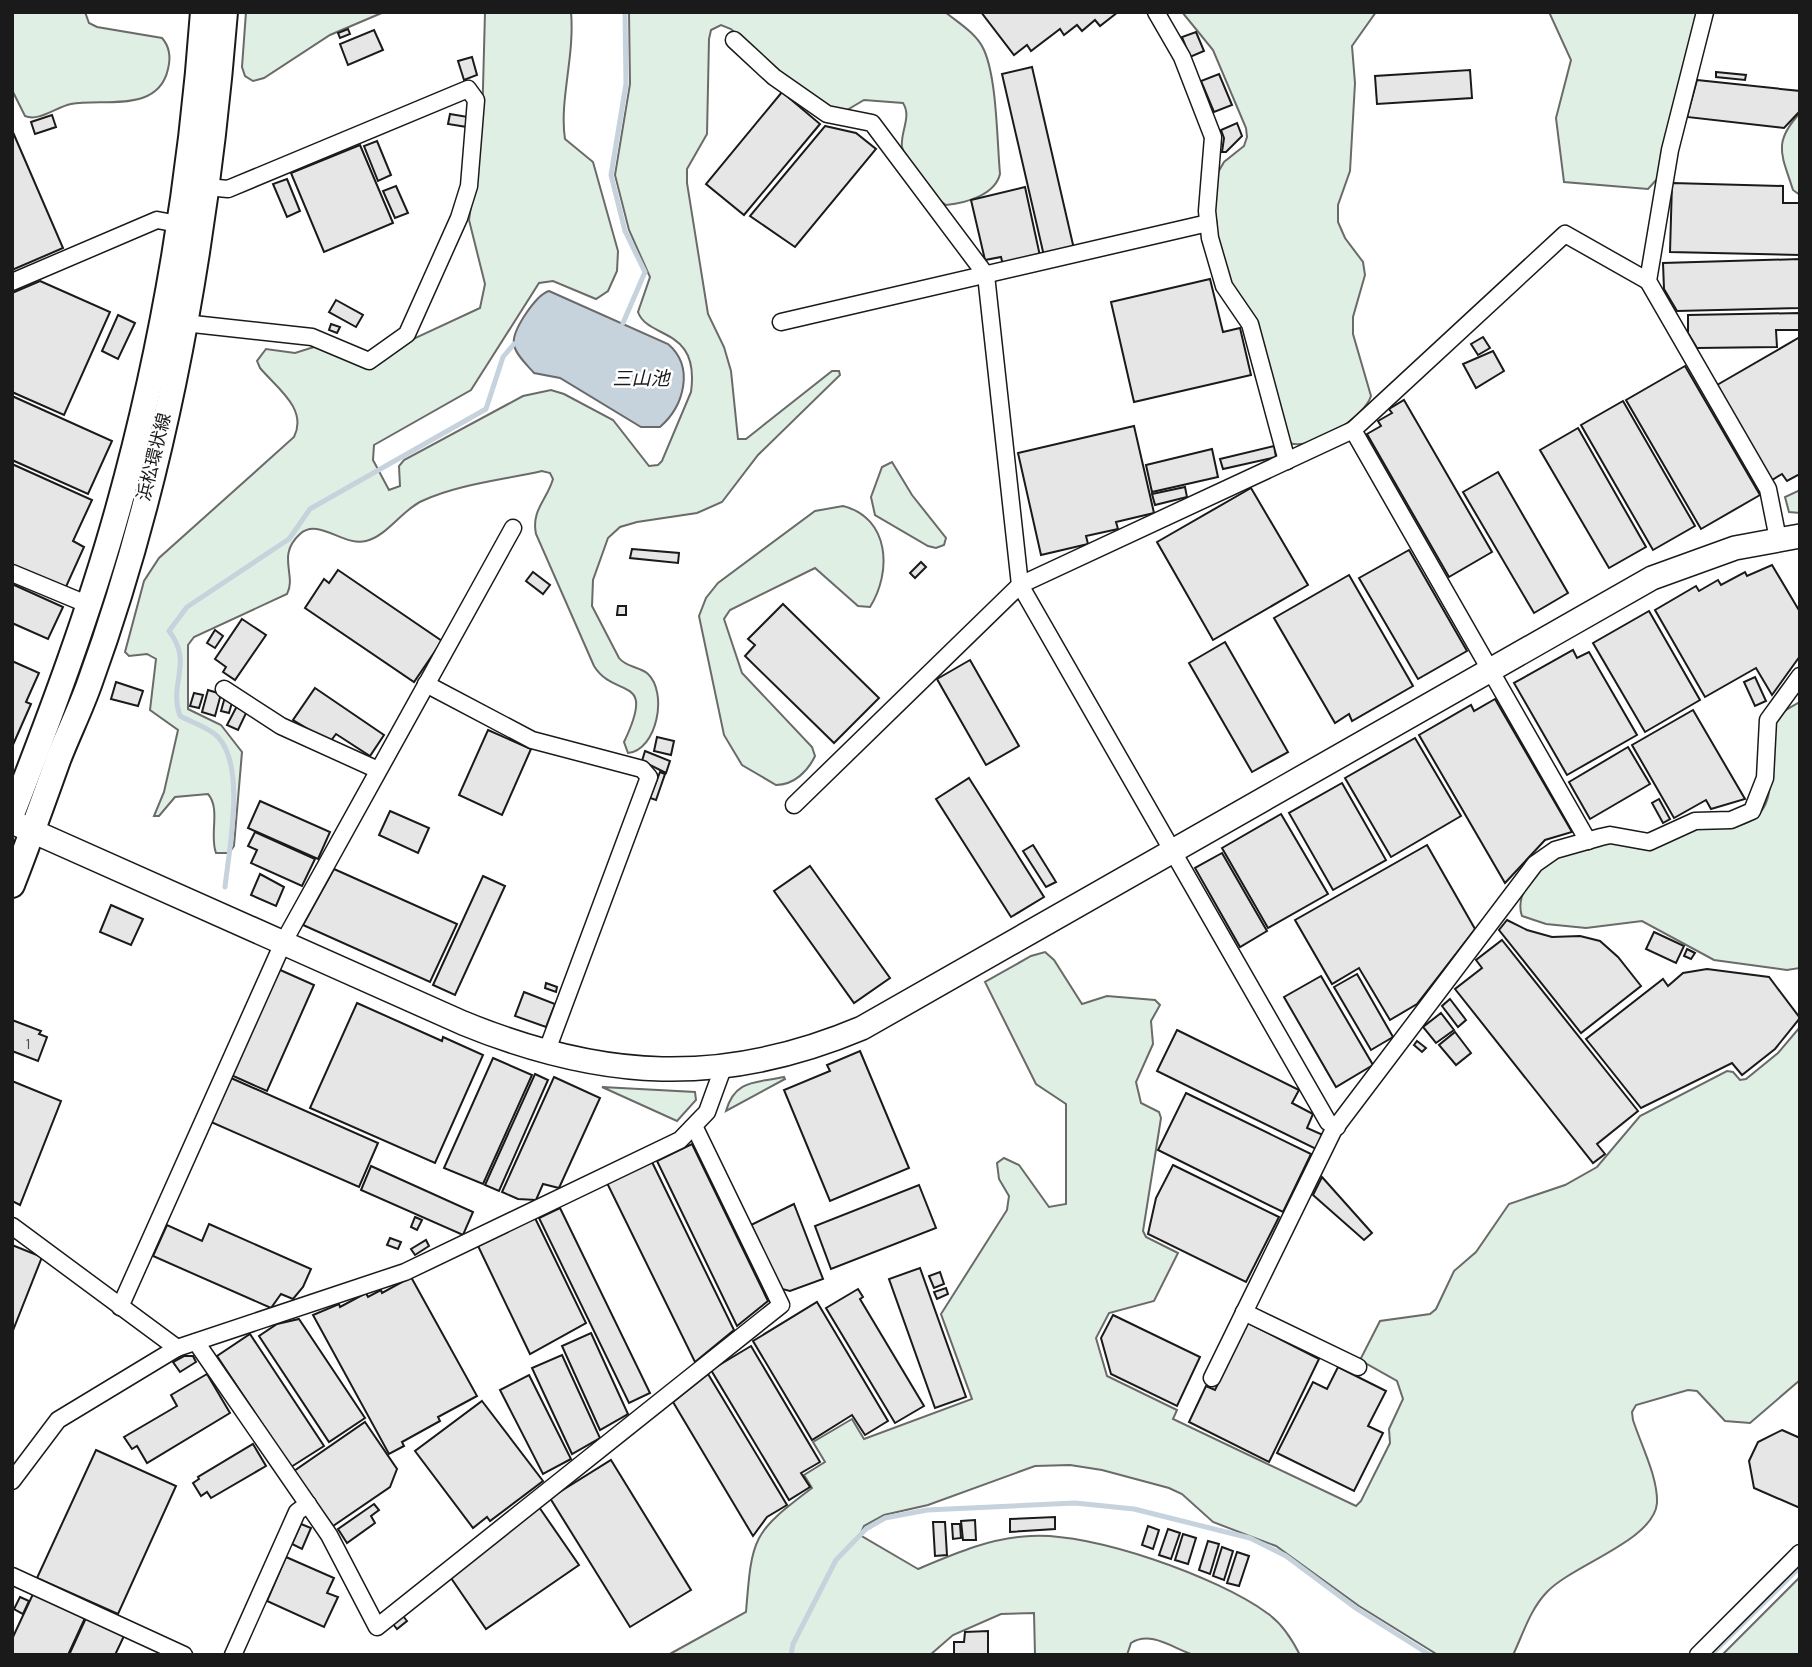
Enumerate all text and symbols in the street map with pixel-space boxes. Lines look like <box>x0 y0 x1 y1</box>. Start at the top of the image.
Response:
water label: 三山池 <box>612 366 671 391</box>
street label: 浜松環状線 <box>131 410 177 504</box>
house number: 1 <box>26 1035 30 1053</box>

